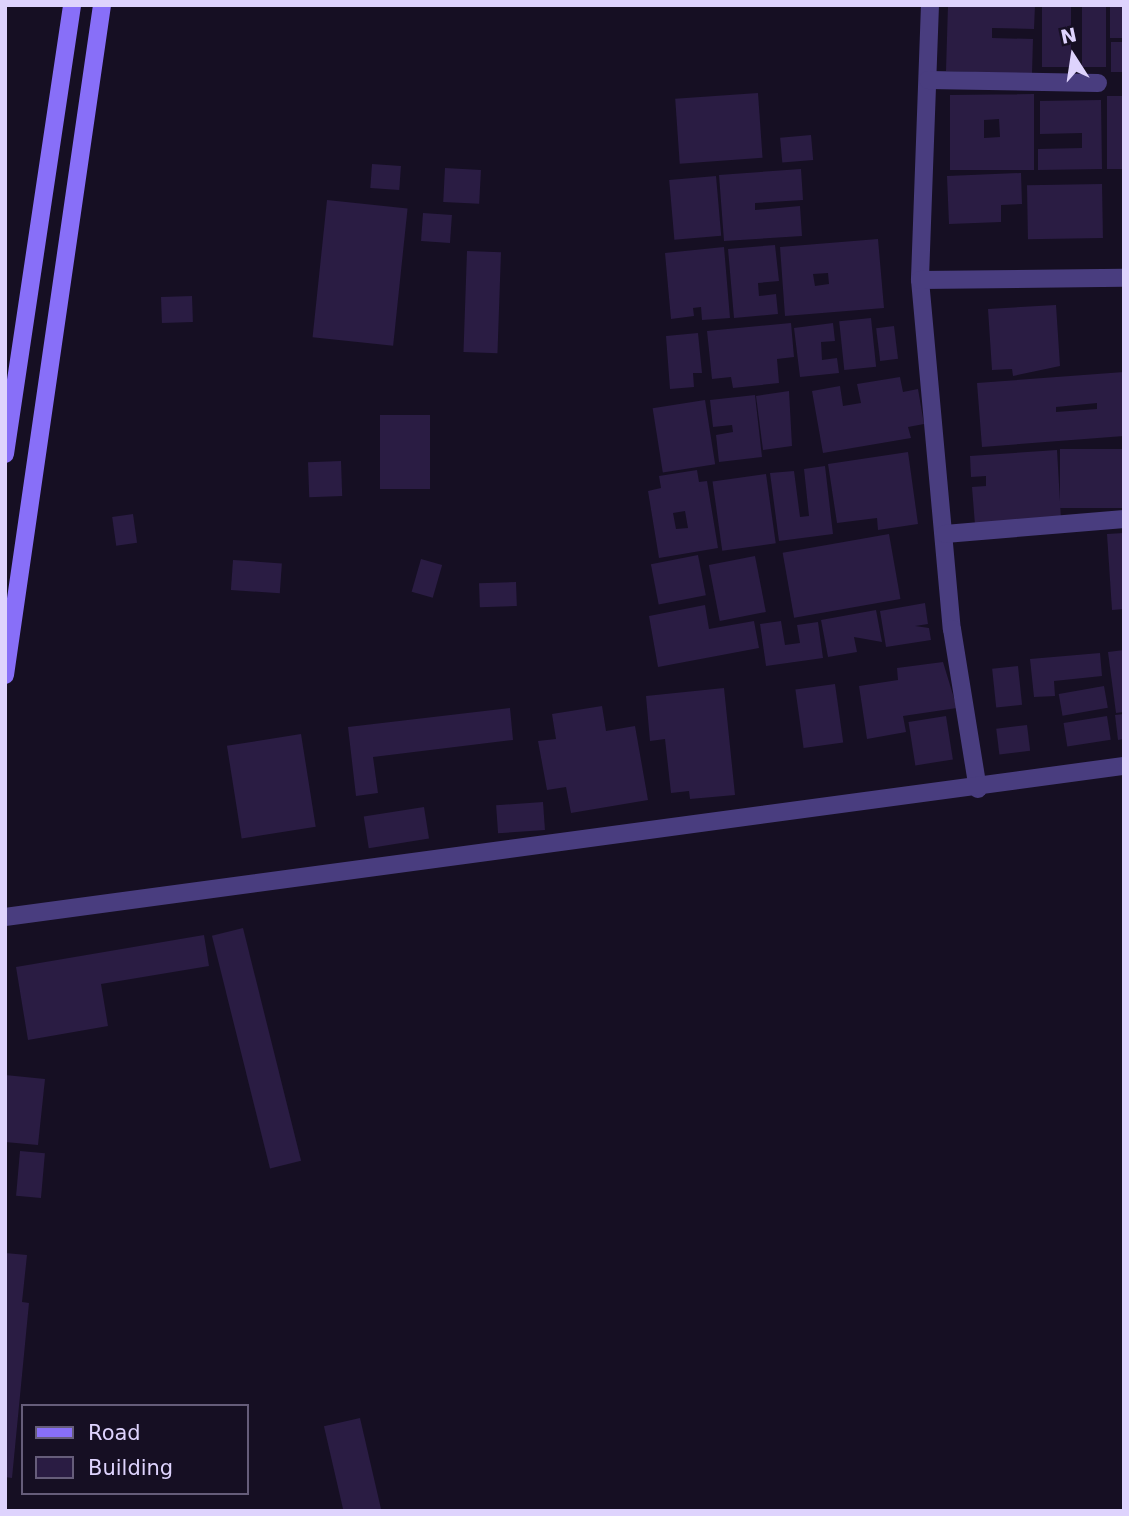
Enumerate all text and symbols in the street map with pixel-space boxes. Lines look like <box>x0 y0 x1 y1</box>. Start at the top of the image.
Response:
north arrow <box>1038 21 1108 91</box>
text: N <box>1059 23 1079 48</box>
legend <box>21 1404 248 1495</box>
text: Road <box>88 1421 141 1445</box>
text: Building <box>88 1456 173 1480</box>

